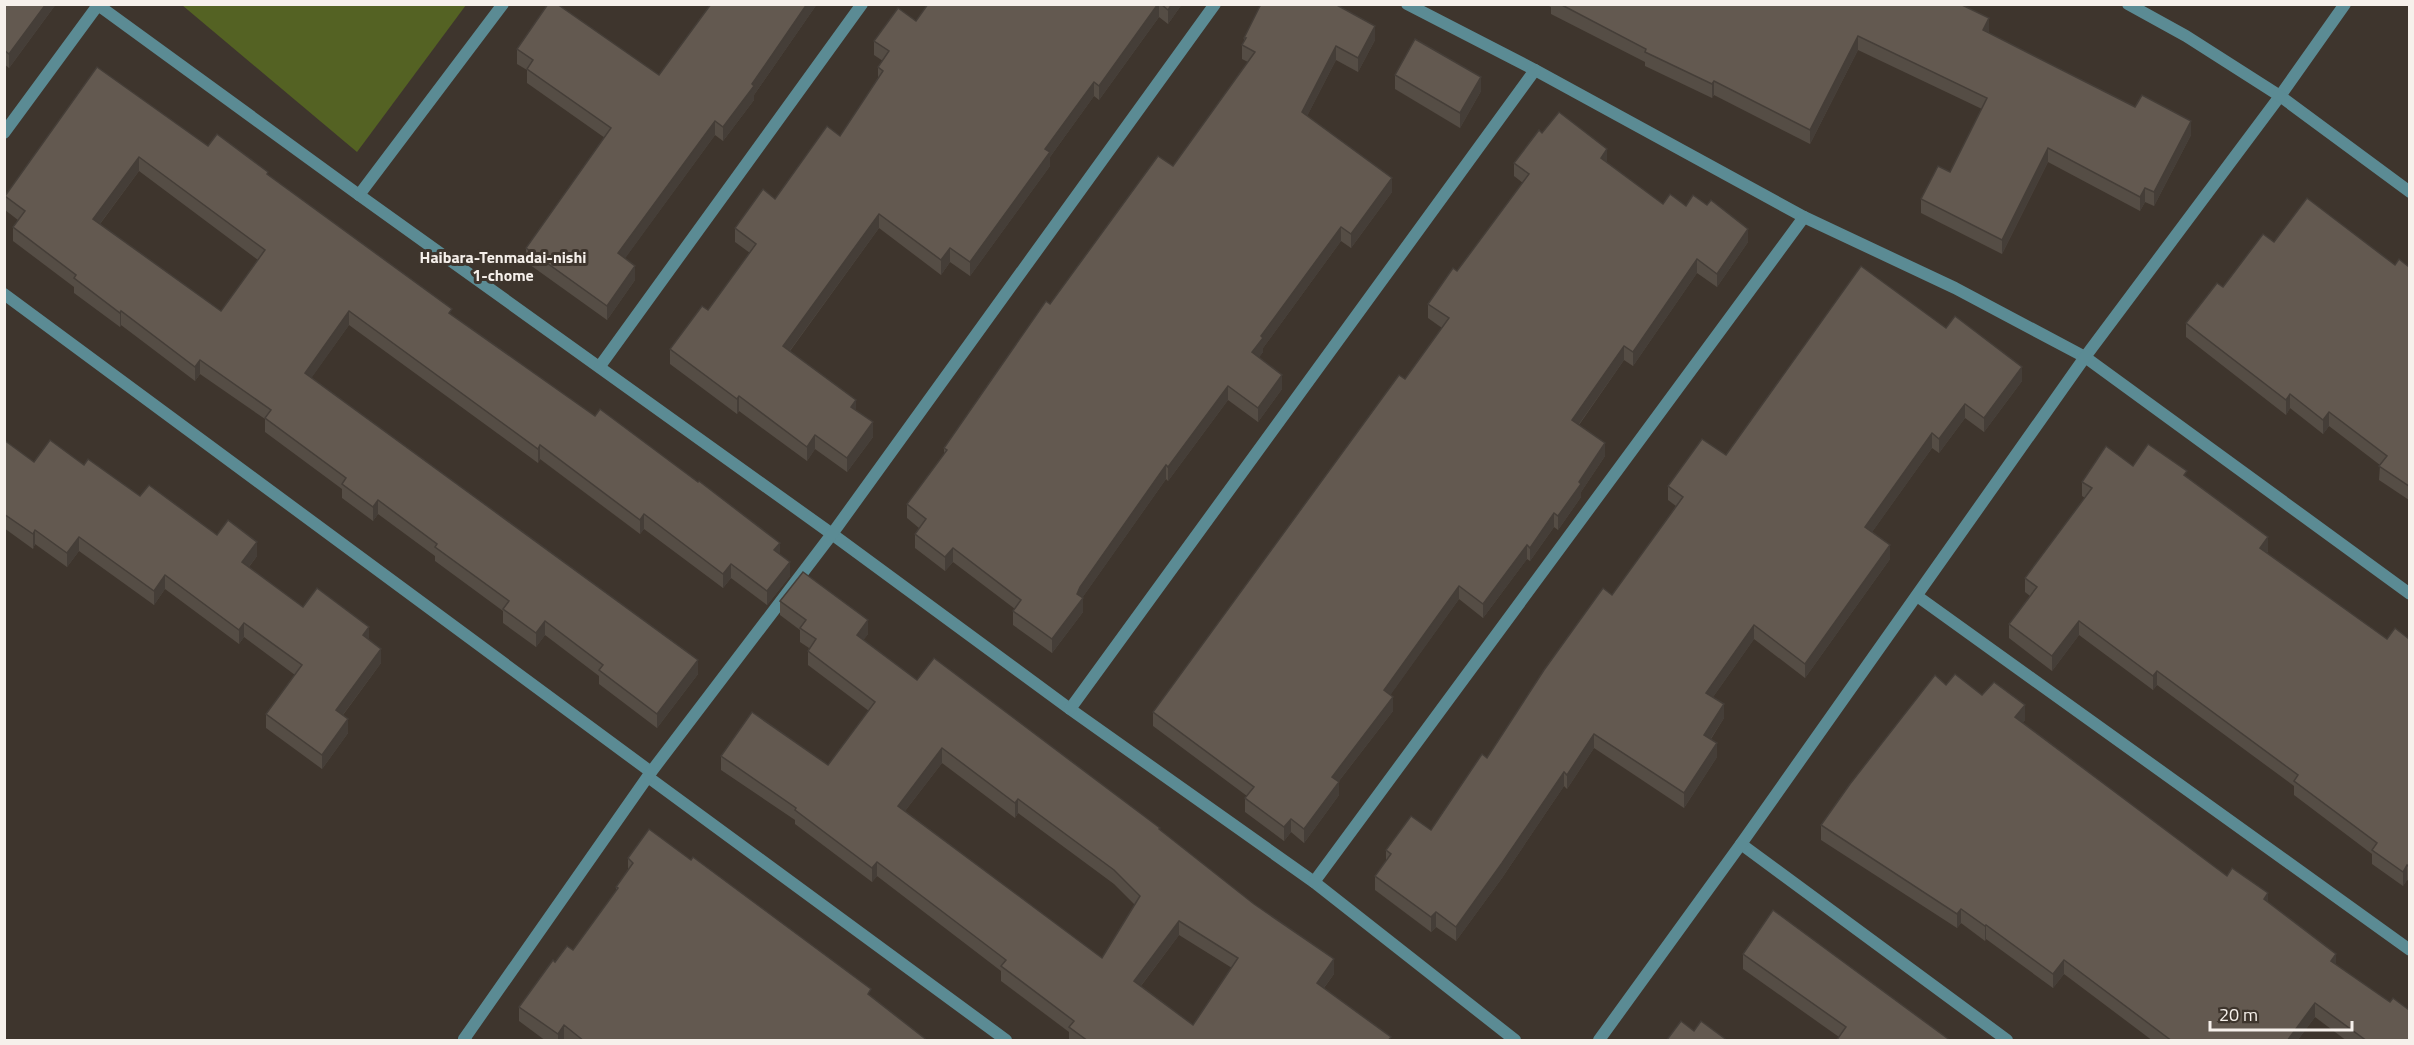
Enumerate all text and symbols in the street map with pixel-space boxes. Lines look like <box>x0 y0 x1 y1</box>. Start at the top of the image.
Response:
district label: Haibara-Tenmadai-nishi 1-chome <box>420 245 586 287</box>
scale bar <box>2210 994 2352 1032</box>
text: 20 m <box>2219 1001 2258 1028</box>

